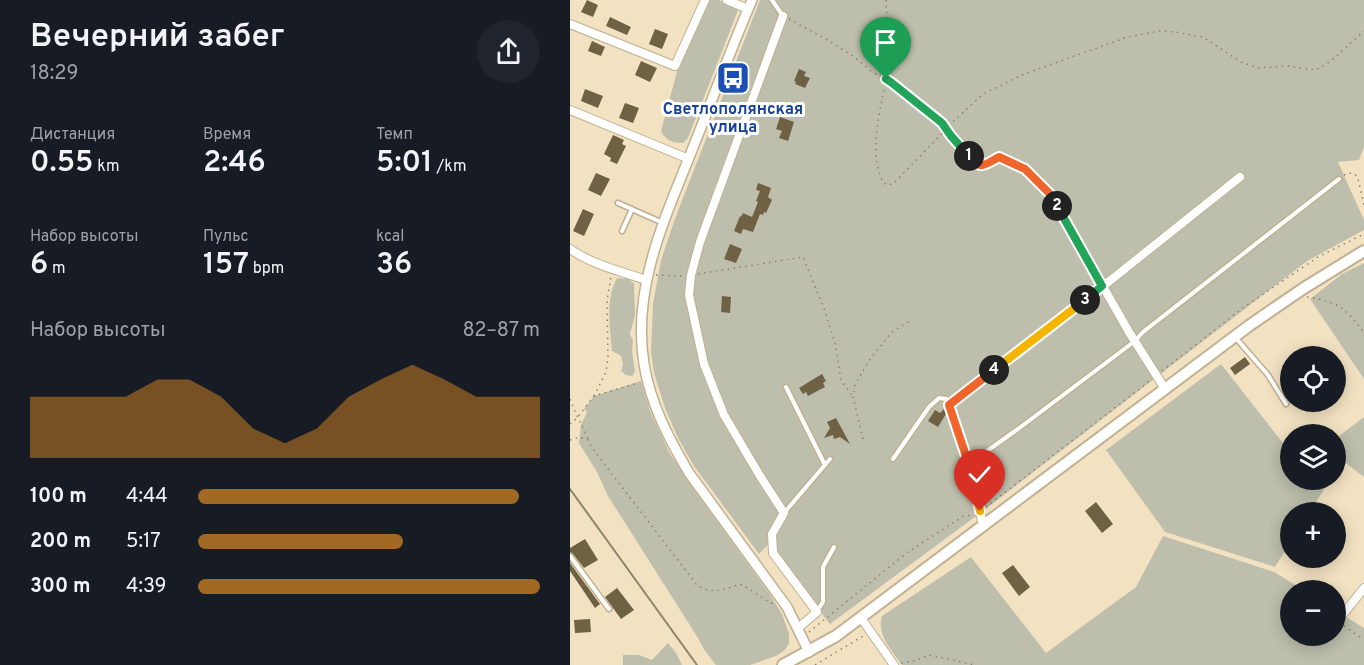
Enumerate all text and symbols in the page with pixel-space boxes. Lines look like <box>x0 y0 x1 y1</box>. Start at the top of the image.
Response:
text: Вечерний забег <box>30 17 285 59</box>
pin <box>860 17 911 79</box>
button: share <box>477 20 540 83</box>
icon: arrive <box>869 26 902 59</box>
bus stop icon: Светлополянская улица <box>715 60 751 96</box>
text: 18:29 <box>30 61 78 87</box>
place label: Светлополянская улица <box>663 100 803 138</box>
text: Дистанция <box>30 125 115 145</box>
text: Время <box>203 125 251 145</box>
text: Темп <box>376 125 413 145</box>
pin: 1 <box>954 141 984 171</box>
text: 0.55 <box>30 145 94 182</box>
text: 2:46 <box>203 145 266 182</box>
text: 5:01 <box>376 145 433 182</box>
text: 1 <box>966 146 972 166</box>
text: km <box>94 157 119 177</box>
text: /km <box>433 157 466 177</box>
pin: 2 <box>1042 191 1072 221</box>
text: 2 <box>1052 196 1062 216</box>
text: Набор высоты <box>30 227 138 247</box>
text: Пульс <box>203 227 249 247</box>
text: kcal <box>376 227 404 247</box>
text: 6 <box>30 247 48 284</box>
text: 157 <box>203 247 249 284</box>
text: 36 <box>376 247 412 284</box>
text: m <box>48 259 66 279</box>
text: bpm <box>249 259 284 279</box>
pin: 3 <box>1070 285 1100 315</box>
text: 3 <box>1080 290 1090 310</box>
text: Набор высоты <box>30 318 166 344</box>
text: 82–87 m <box>462 318 540 344</box>
map controls <box>1280 346 1346 646</box>
button: locate <box>1280 346 1346 412</box>
pin: 4 <box>979 355 1009 385</box>
text: 4 <box>989 360 999 380</box>
button: layers <box>1280 424 1346 490</box>
pin <box>954 449 1005 511</box>
icon: check <box>963 458 996 491</box>
text: 100 m <box>30 484 87 510</box>
text: 4:44 <box>126 484 168 510</box>
button: + <box>1280 502 1346 568</box>
text: 200 m <box>30 529 91 555</box>
text: 5:17 <box>126 529 161 555</box>
text: 300 m <box>30 574 91 600</box>
text: 4:39 <box>126 574 167 600</box>
button: − <box>1280 580 1346 646</box>

